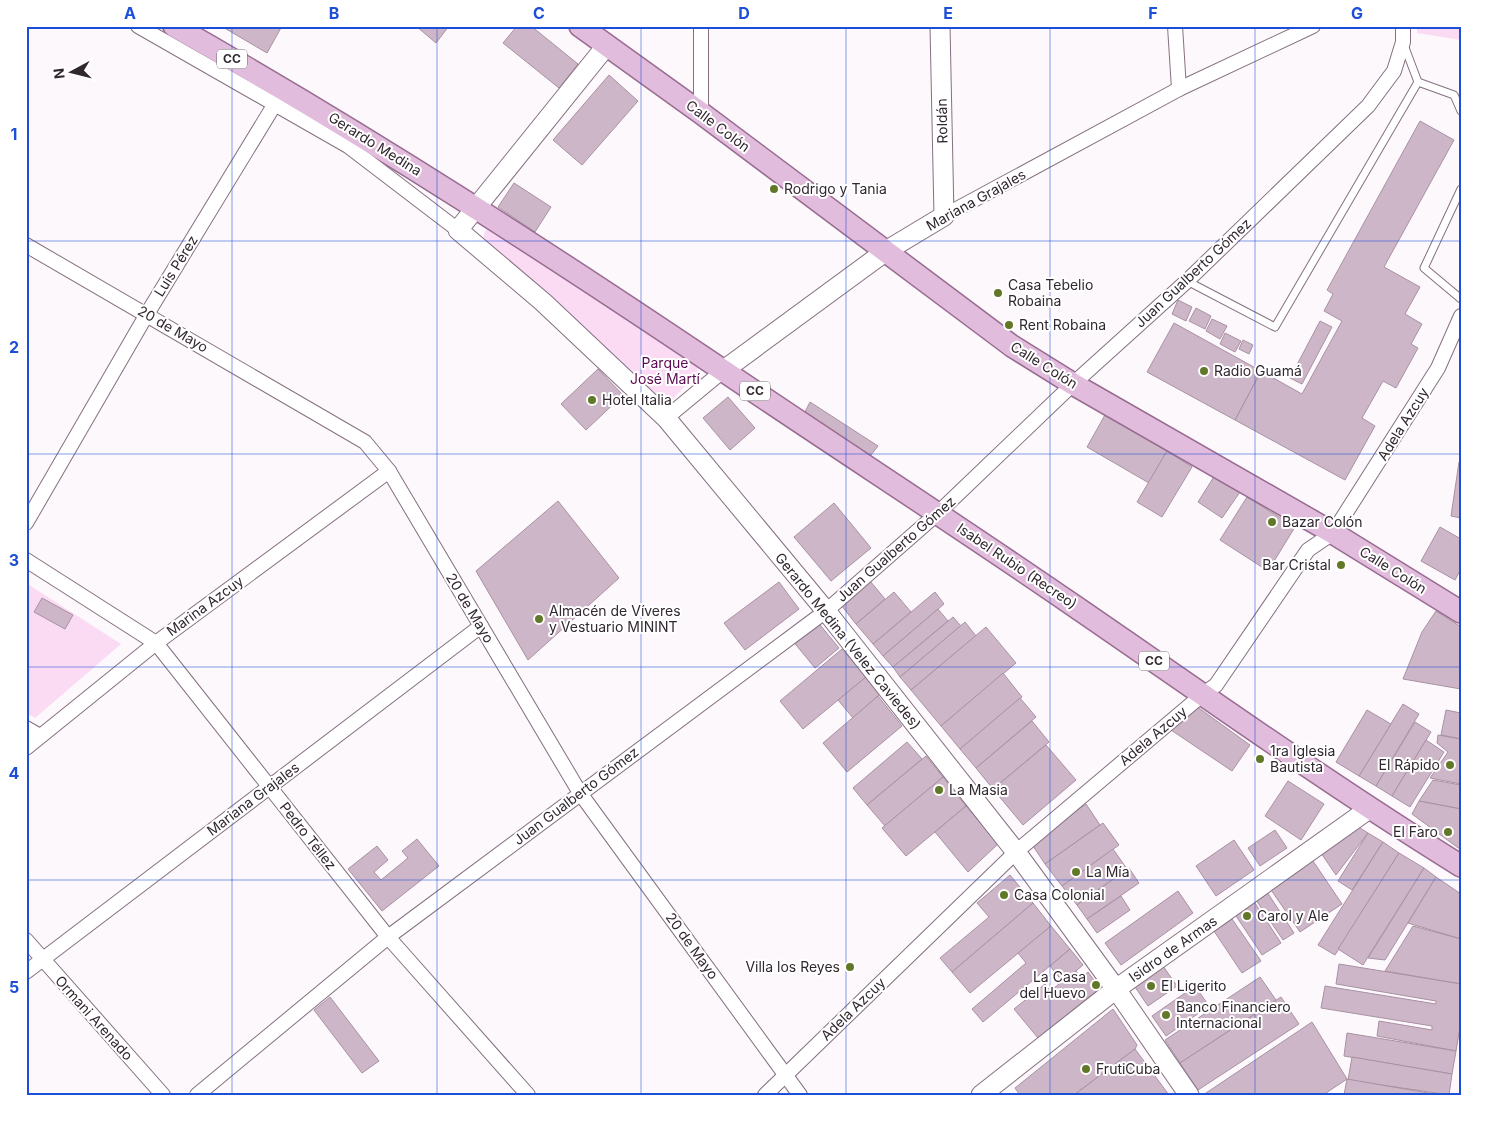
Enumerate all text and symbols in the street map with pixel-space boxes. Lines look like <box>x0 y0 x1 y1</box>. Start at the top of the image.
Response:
text: A <box>124 3 136 23</box>
text: B <box>329 3 339 23</box>
text: C <box>533 3 545 23</box>
text: D <box>738 3 750 23</box>
text: E <box>943 3 953 23</box>
text: F <box>1148 3 1158 23</box>
text: G <box>1351 3 1363 23</box>
north arrow <box>48 48 98 98</box>
road number: CC <box>217 50 247 68</box>
text: N <box>50 67 68 80</box>
street label: Calle Colón <box>683 96 754 155</box>
street label: Roldán <box>933 98 950 144</box>
street label: Gerardo Medina <box>326 108 425 179</box>
text: 1 <box>11 124 17 144</box>
street label: Mariana Grajales <box>923 165 1028 234</box>
place label: Rodrigo y Tania <box>784 180 887 197</box>
marker: Rodrigo y Tania <box>768 183 780 195</box>
street label: Juan Gualberto Gómez <box>1131 215 1254 331</box>
street label: Luis Pérez <box>150 232 201 299</box>
place label: Casa Tebelio Robaina <box>1008 276 1093 309</box>
marker: Casa Tebelio Robaina <box>992 287 1004 299</box>
street label: 20 de Mayo <box>135 302 211 355</box>
place label: Rent Robaina <box>1019 316 1106 333</box>
marker: Rent Robaina <box>1003 319 1015 331</box>
text: 2 <box>9 337 19 357</box>
street label: Calle Colón <box>1008 337 1081 392</box>
park label: Parque José Martí <box>630 354 701 387</box>
place label: Radio Guamá <box>1214 362 1302 379</box>
marker: Radio Guamá <box>1198 365 1210 377</box>
road number: CC <box>740 382 770 401</box>
street label: Adela Azcuy <box>1373 384 1432 463</box>
place label: Hotel Italia <box>602 391 672 408</box>
marker: Hotel Italia <box>586 394 598 406</box>
street label: Juan Gualberto Gómez <box>833 492 959 605</box>
place label: Bazar Colón <box>1282 513 1363 530</box>
marker: Bazar Colón <box>1266 516 1278 528</box>
street label: Isabel Rubio (Recreo) <box>954 519 1081 612</box>
street label: Calle Colón <box>1357 542 1430 597</box>
street label: Gerardo Medina (Velez Caviedes) <box>772 549 925 732</box>
text: 3 <box>9 550 19 570</box>
place label: Bar Cristal <box>1262 556 1331 573</box>
marker: Bar Cristal <box>1335 559 1347 571</box>
street label: 20 de Mayo <box>443 570 498 646</box>
street label: Marina Azcuy <box>163 572 247 639</box>
place label: Almacén de Víveres y Vestuario MININT <box>549 602 681 635</box>
marker: Almacén de Víveres y Vestuario MININT <box>533 613 545 625</box>
road number: CC <box>1139 651 1169 670</box>
street label: Adela Azcuy <box>1115 702 1190 769</box>
place label: 1ra Iglesia Bautista <box>1270 742 1335 775</box>
street label: Juan Gualberto Gómez <box>510 743 642 848</box>
marker: 1ra Iglesia Bautista <box>1254 753 1266 765</box>
place label: El Rápido <box>1379 756 1440 773</box>
street label: Mariana Grajales <box>203 758 302 839</box>
marker: El Rápido <box>1444 759 1456 771</box>
text: 4 <box>9 763 20 783</box>
place label: La Masia <box>949 781 1008 798</box>
marker: La Masia <box>933 784 945 796</box>
street label: Pedro Téllez <box>277 798 340 873</box>
place label: El Faro <box>1393 823 1438 840</box>
marker: El Faro <box>1442 826 1454 838</box>
place label: La Mía <box>1086 863 1130 880</box>
marker: La Mía <box>1070 866 1082 878</box>
place label: Casa Colonial <box>1014 886 1105 903</box>
marker: Casa Colonial <box>998 889 1010 901</box>
place label: Carol y Ale <box>1257 907 1329 924</box>
street label: 20 de Mayo <box>663 909 722 982</box>
marker: Carol y Ale <box>1241 910 1253 922</box>
street label: Isidro de Armas <box>1125 912 1220 985</box>
place label: Villa los Reyes <box>745 958 840 975</box>
marker: Villa los Reyes <box>844 961 856 973</box>
place label: La Casa del Huevo <box>1019 968 1086 1001</box>
street label: Ormani Arenado <box>52 972 137 1063</box>
street label: Adela Azcuy <box>817 974 888 1044</box>
text: 5 <box>9 977 19 997</box>
place label: El Ligerito <box>1161 977 1227 994</box>
marker: La Casa del Huevo <box>1090 979 1102 991</box>
marker: El Ligerito <box>1145 980 1157 992</box>
place label: Banco Financiero Internacional <box>1176 998 1291 1031</box>
marker: Banco Financiero Internacional <box>1160 1009 1172 1021</box>
place label: FrutiCuba <box>1096 1060 1160 1077</box>
marker: FrutiCuba <box>1080 1063 1092 1075</box>

